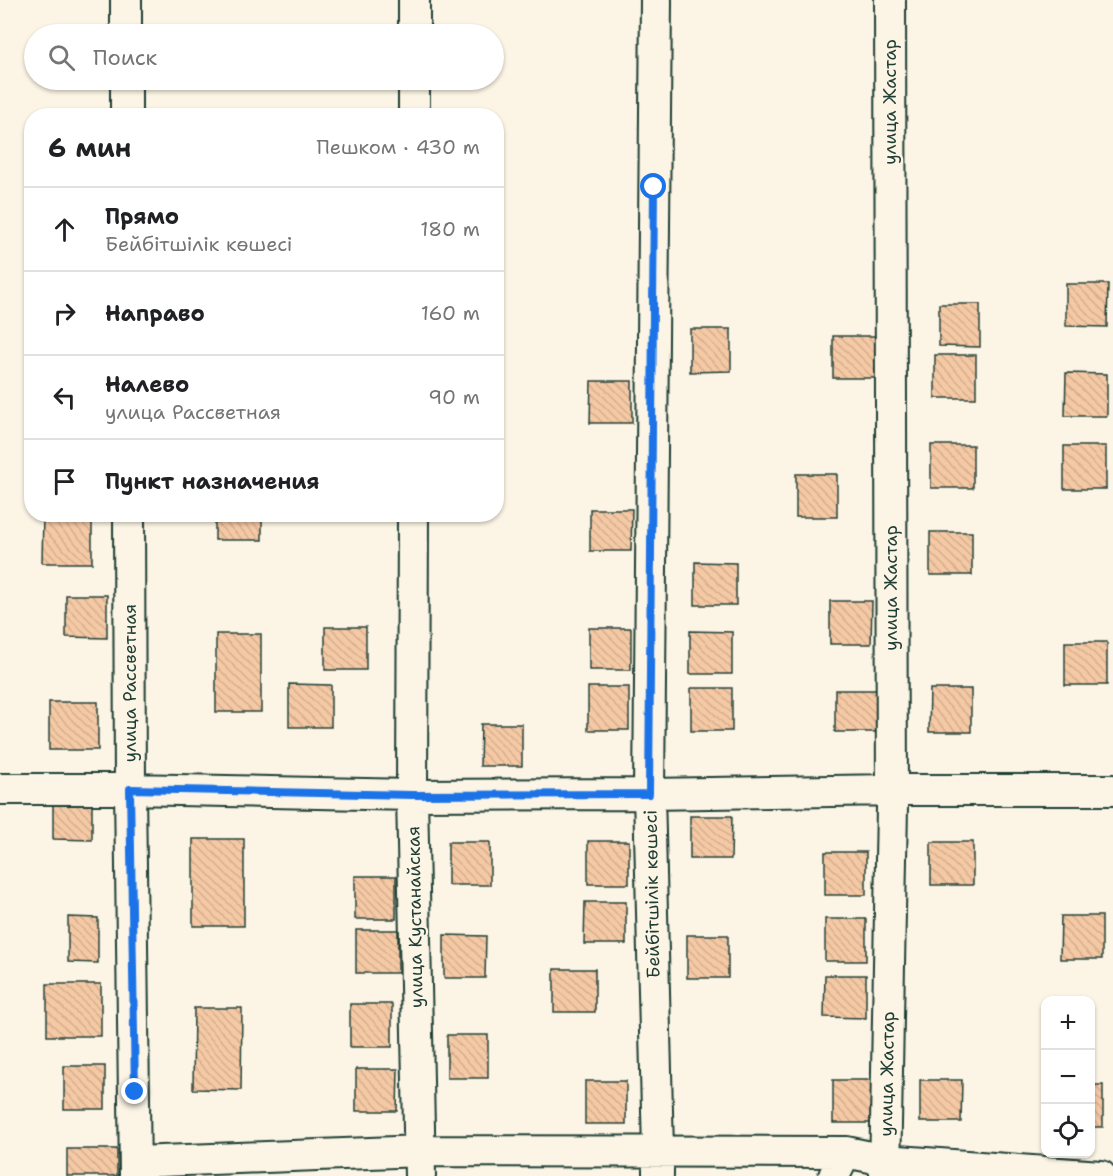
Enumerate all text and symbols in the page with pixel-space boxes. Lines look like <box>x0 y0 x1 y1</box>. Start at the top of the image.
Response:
search box <box>24 24 504 90</box>
street label: улица Жастар <box>878 39 902 165</box>
icon: search <box>45 41 78 74</box>
text: Поиск <box>93 43 157 72</box>
text: 6 мин <box>48 130 131 165</box>
text: Пешком · 430 m <box>317 134 480 160</box>
route start <box>640 173 666 199</box>
text: Прямо <box>105 202 179 231</box>
icon: ahead <box>48 213 81 246</box>
text: 180 m <box>420 216 480 242</box>
text: Бейбітшілік көшесі <box>105 231 292 257</box>
icon: right <box>48 297 81 330</box>
text: Направо <box>105 299 205 328</box>
text: 160 m <box>421 300 480 326</box>
text: Налево <box>105 370 189 399</box>
icon: left <box>48 381 81 414</box>
text: 90 m <box>428 384 480 410</box>
text: улица Рассветная <box>105 399 281 425</box>
icon: arrive <box>48 465 81 498</box>
text: Пункт назначения <box>105 467 319 496</box>
street label: улица Жастар <box>879 525 903 651</box>
street label: улица Рассветная <box>118 604 142 762</box>
street label: Бейбітшілік көшесі <box>639 809 665 979</box>
street label: улица Кустанайская <box>401 826 429 1008</box>
map controls <box>1041 996 1095 1158</box>
button: + <box>1041 996 1095 1050</box>
street label: улица Жастар <box>874 1011 900 1137</box>
button: − <box>1041 1050 1095 1104</box>
route end <box>121 1078 147 1104</box>
button: locate <box>1041 1104 1095 1158</box>

